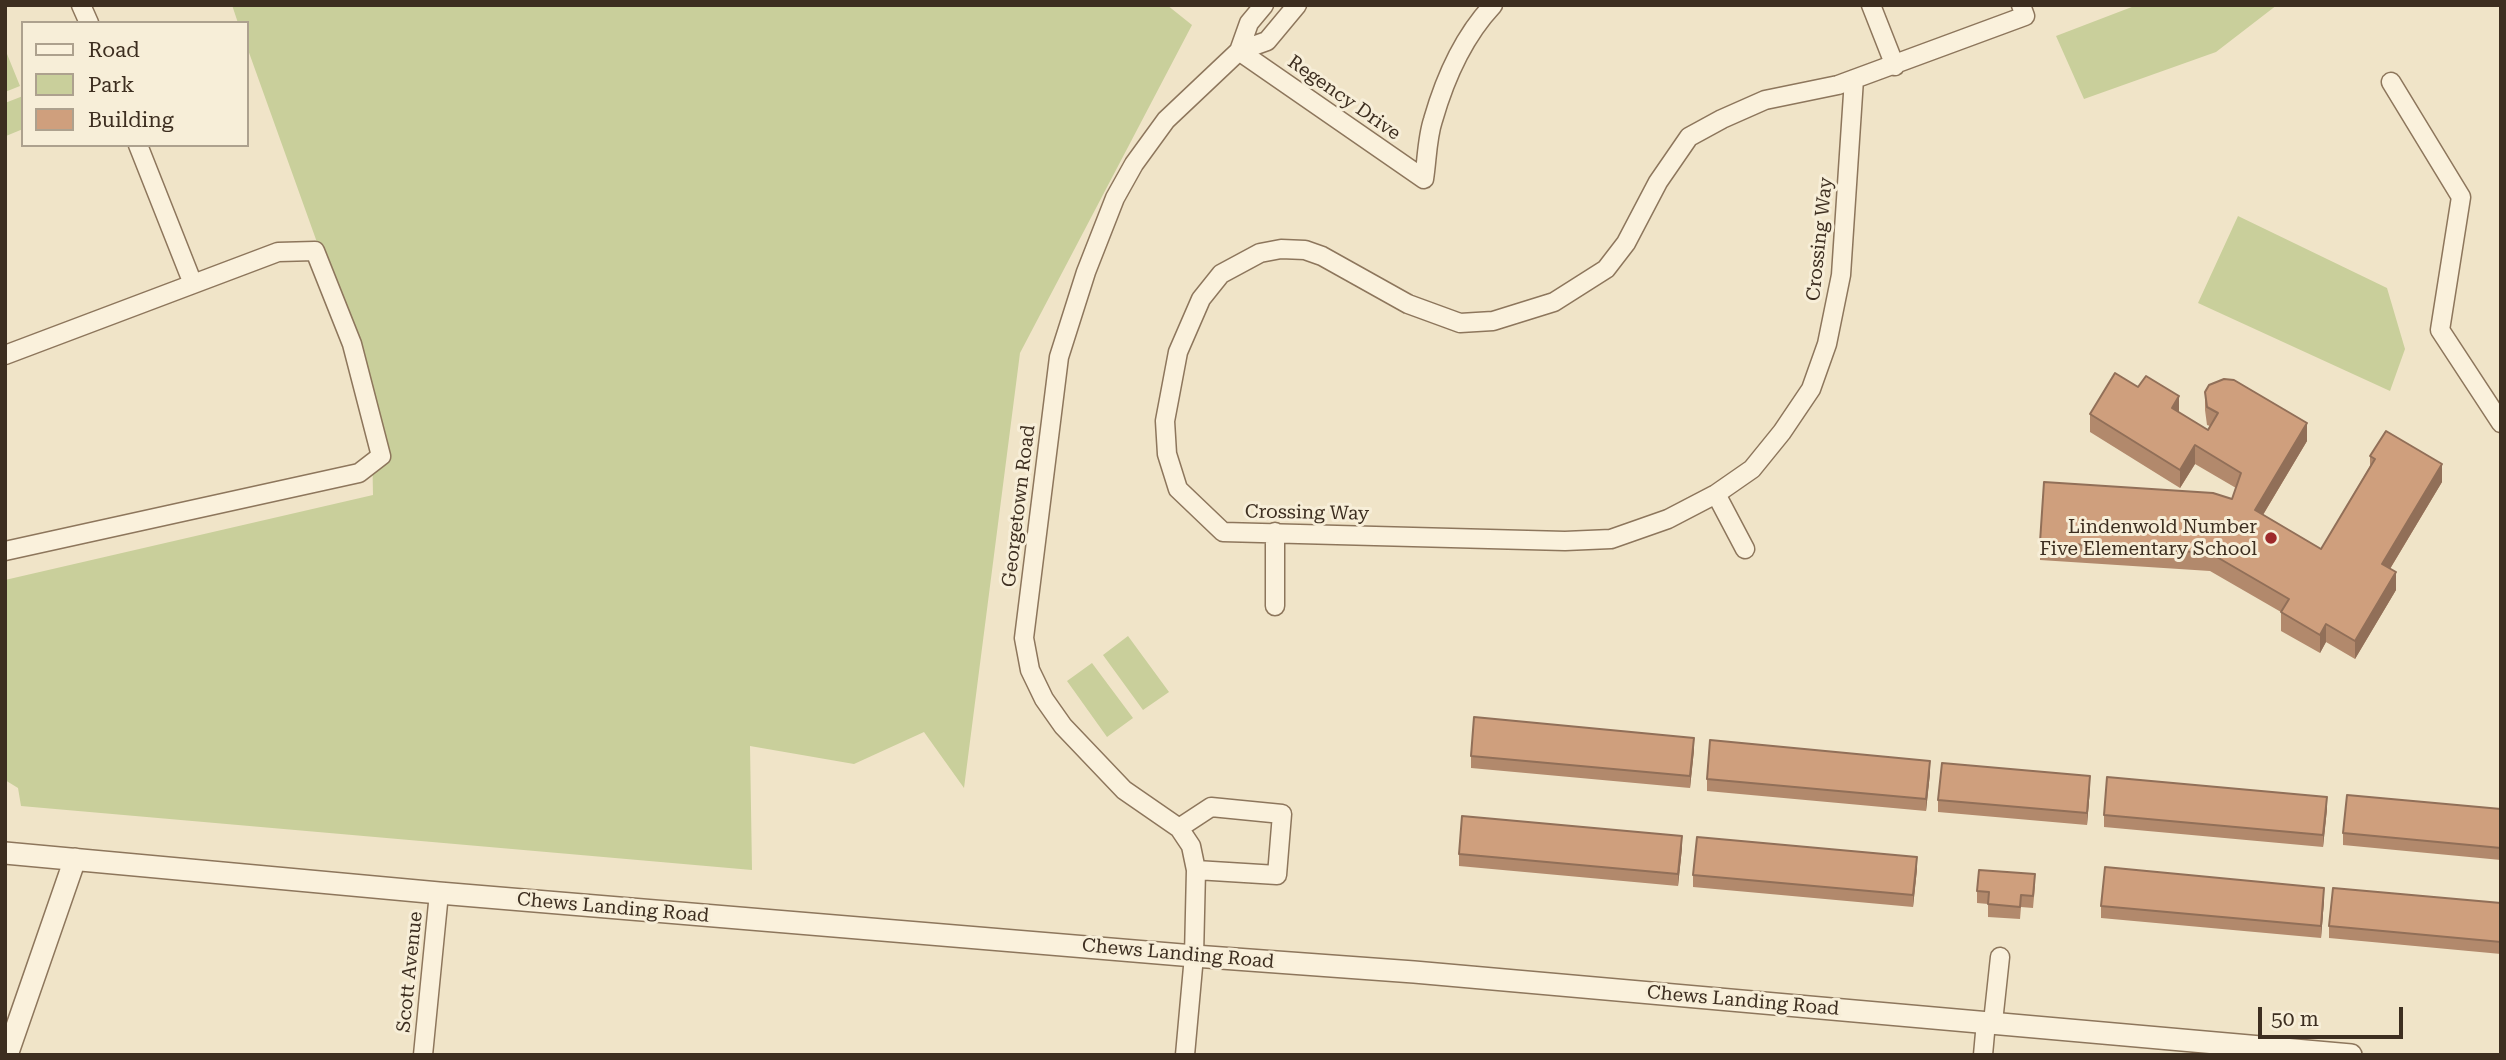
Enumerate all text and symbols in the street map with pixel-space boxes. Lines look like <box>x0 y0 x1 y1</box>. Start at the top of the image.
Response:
legend <box>21 21 248 147</box>
text: Road <box>88 38 140 62</box>
street label: Regency Drive <box>1283 51 1405 145</box>
text: Park <box>88 73 134 97</box>
text: Building <box>88 108 174 132</box>
street label: Crossing Way <box>1802 176 1838 302</box>
street label: Georgetown Road <box>998 424 1040 588</box>
street label: Crossing Way <box>1245 501 1369 525</box>
place label: Lindenwold Number Five Elementary School <box>2039 516 2257 560</box>
marker: Lindenwold Number Five Elementary School <box>2263 530 2279 546</box>
street label: Chews Landing Road <box>516 888 710 928</box>
street label: Scott Avenue <box>392 910 428 1034</box>
street label: Chews Landing Road <box>1081 934 1275 974</box>
street label: Chews Landing Road <box>1646 981 1840 1021</box>
scale bar <box>2261 993 2406 1038</box>
text: 50 m <box>2271 1007 2319 1031</box>

